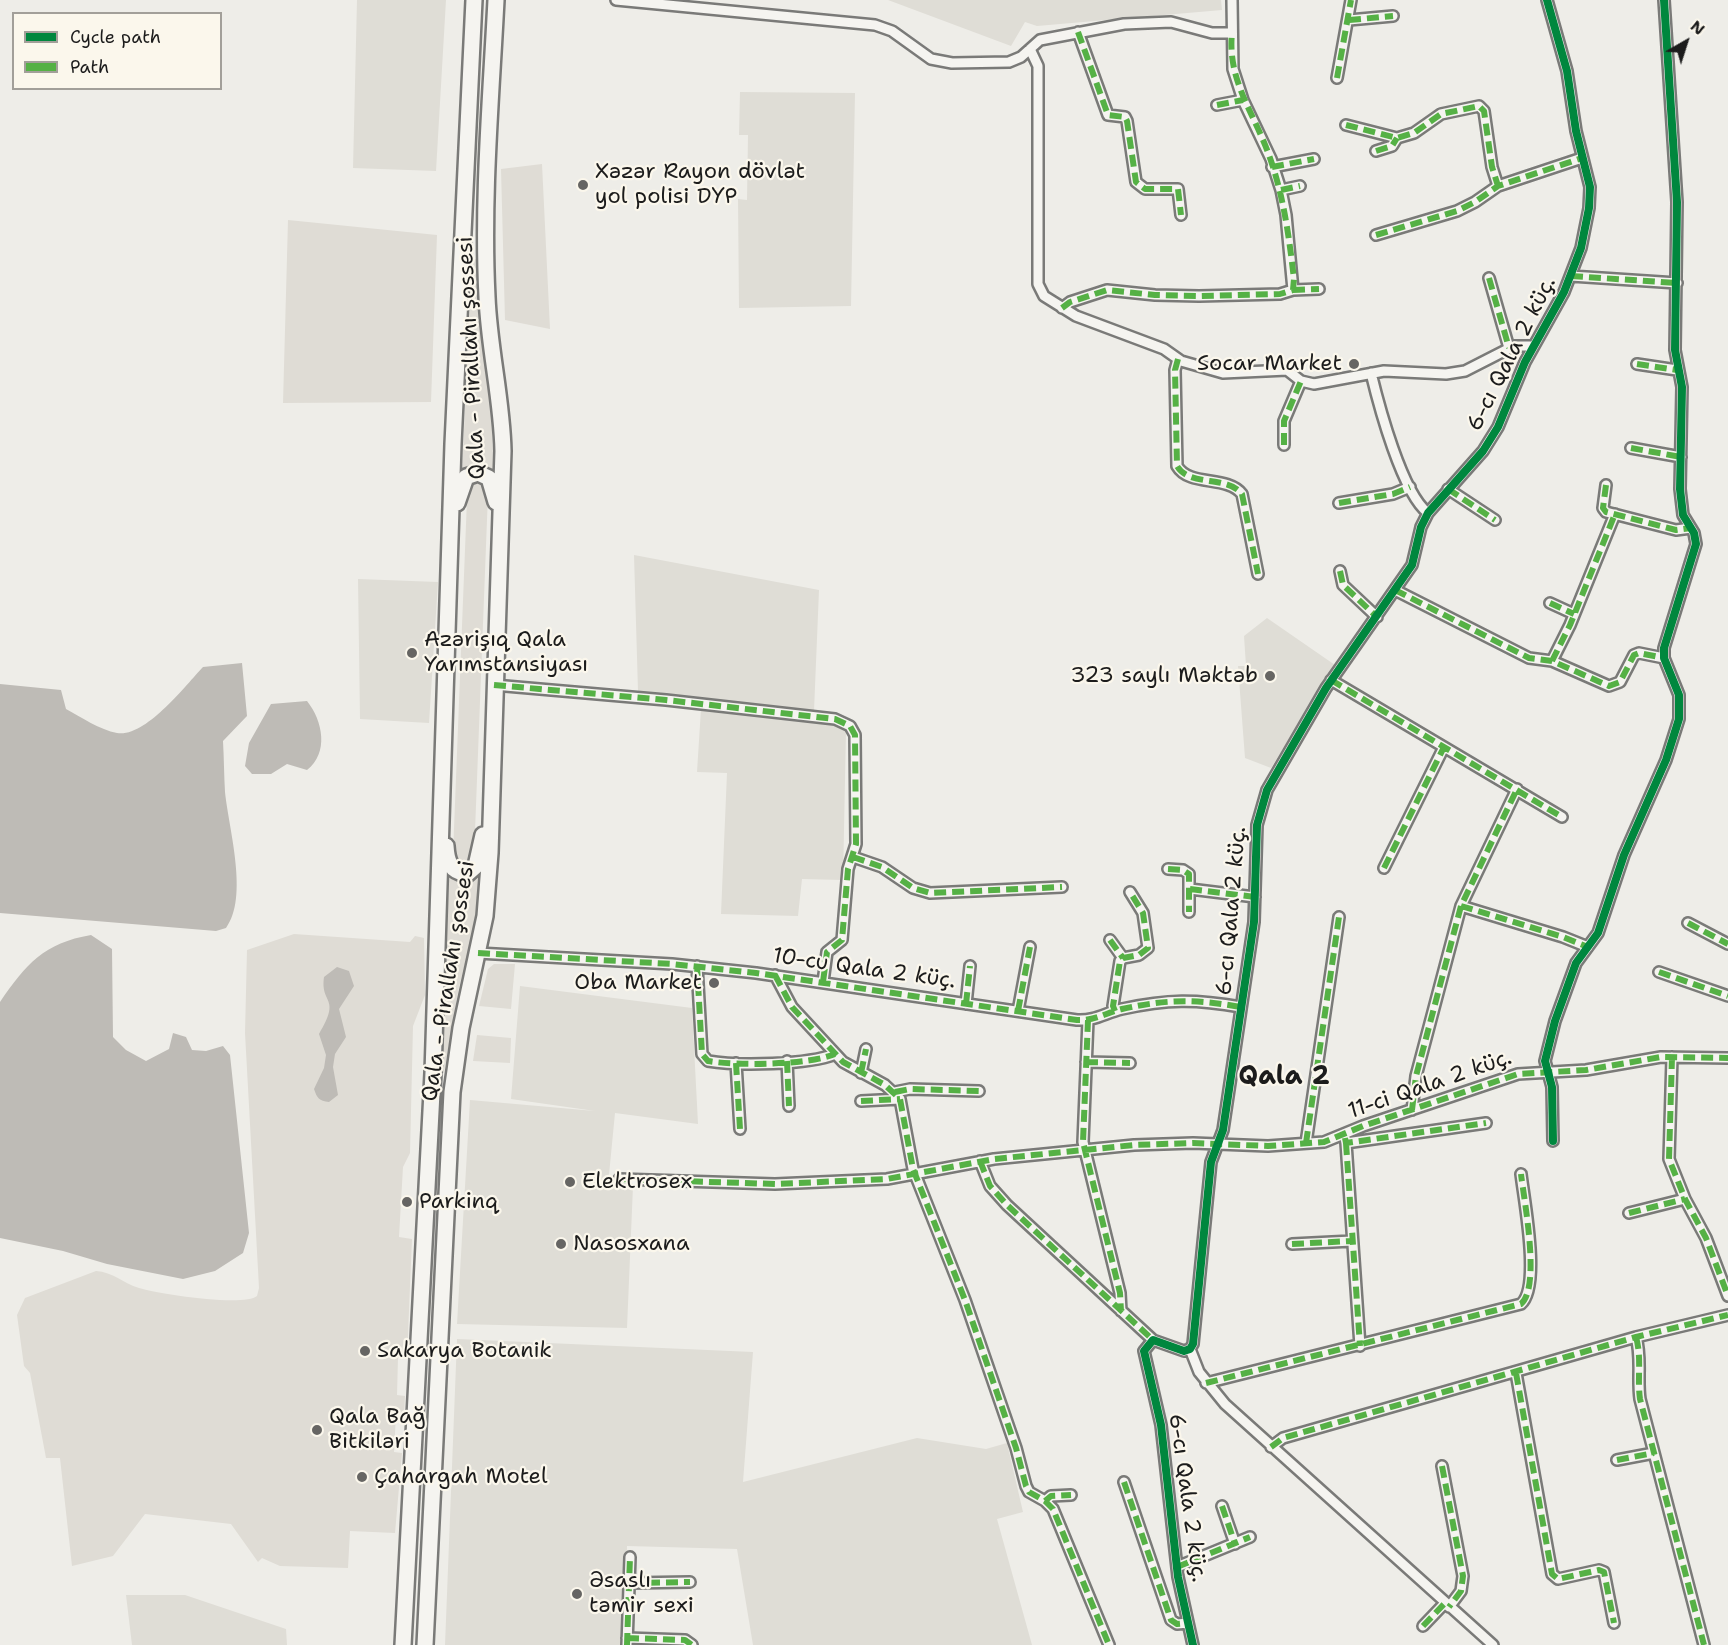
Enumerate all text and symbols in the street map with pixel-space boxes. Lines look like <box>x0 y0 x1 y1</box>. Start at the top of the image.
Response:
legend <box>12 12 222 90</box>
north arrow <box>1656 12 1716 72</box>
text: N <box>1686 15 1709 40</box>
text: Cycle path <box>70 25 161 49</box>
text: Path <box>70 55 109 79</box>
place label: Xəzər Rayon dövlət yol polisi DYP <box>595 159 805 210</box>
marker: Xəzər Rayon dövlət yol polisi DYP <box>576 178 590 192</box>
street label: Qala - Pirallahı şossesi <box>452 236 492 480</box>
street label: 6-cı Qala 2 küç. <box>1462 272 1562 436</box>
place label: Socar Market <box>1197 351 1342 377</box>
marker: Socar Market <box>1347 357 1361 371</box>
place label: Azərişıq Qala Yarımstansiyası <box>424 627 588 678</box>
marker: Azərişıq Qala Yarımstansiyası <box>405 646 419 660</box>
place label: 323 saylı Məktəb <box>1070 663 1258 689</box>
marker: 323 saylı Məktəb <box>1263 669 1277 683</box>
street label: 6-cı Qala 2 küç. <box>1211 825 1253 997</box>
street label: Qala - Pirallahı şossesi <box>417 859 481 1103</box>
street label: 10-cu Qala 2 küç. <box>771 943 957 995</box>
place label: Oba Market <box>574 970 702 996</box>
marker: Oba Market <box>707 976 721 990</box>
street label: 11-ci Qala 2 küç. <box>1345 1045 1515 1125</box>
district label: Qala 2 <box>1238 1061 1330 1093</box>
place label: Elektrosex <box>582 1169 692 1195</box>
marker: Elektrosex <box>563 1175 577 1189</box>
place label: Parkinq <box>419 1189 498 1215</box>
marker: Parkinq <box>400 1195 414 1209</box>
place label: Nasosxana <box>573 1231 690 1257</box>
marker: Nasosxana <box>554 1237 568 1251</box>
place label: Sakarya Botanik <box>377 1338 552 1364</box>
marker: Sakarya Botanik <box>358 1344 372 1358</box>
place label: Qala Bağ Bitkiləri <box>329 1404 426 1456</box>
street label: 6-cı Qala 2 küç. <box>1162 1412 1212 1584</box>
marker: Qala Bağ Bitkiləri <box>310 1423 324 1437</box>
place label: Çahargah Motel <box>374 1464 548 1490</box>
marker: Çahargah Motel <box>355 1470 369 1484</box>
place label: Əsaslı təmir sexi <box>589 1568 694 1620</box>
marker: Əsaslı təmir sexi <box>570 1587 584 1601</box>

